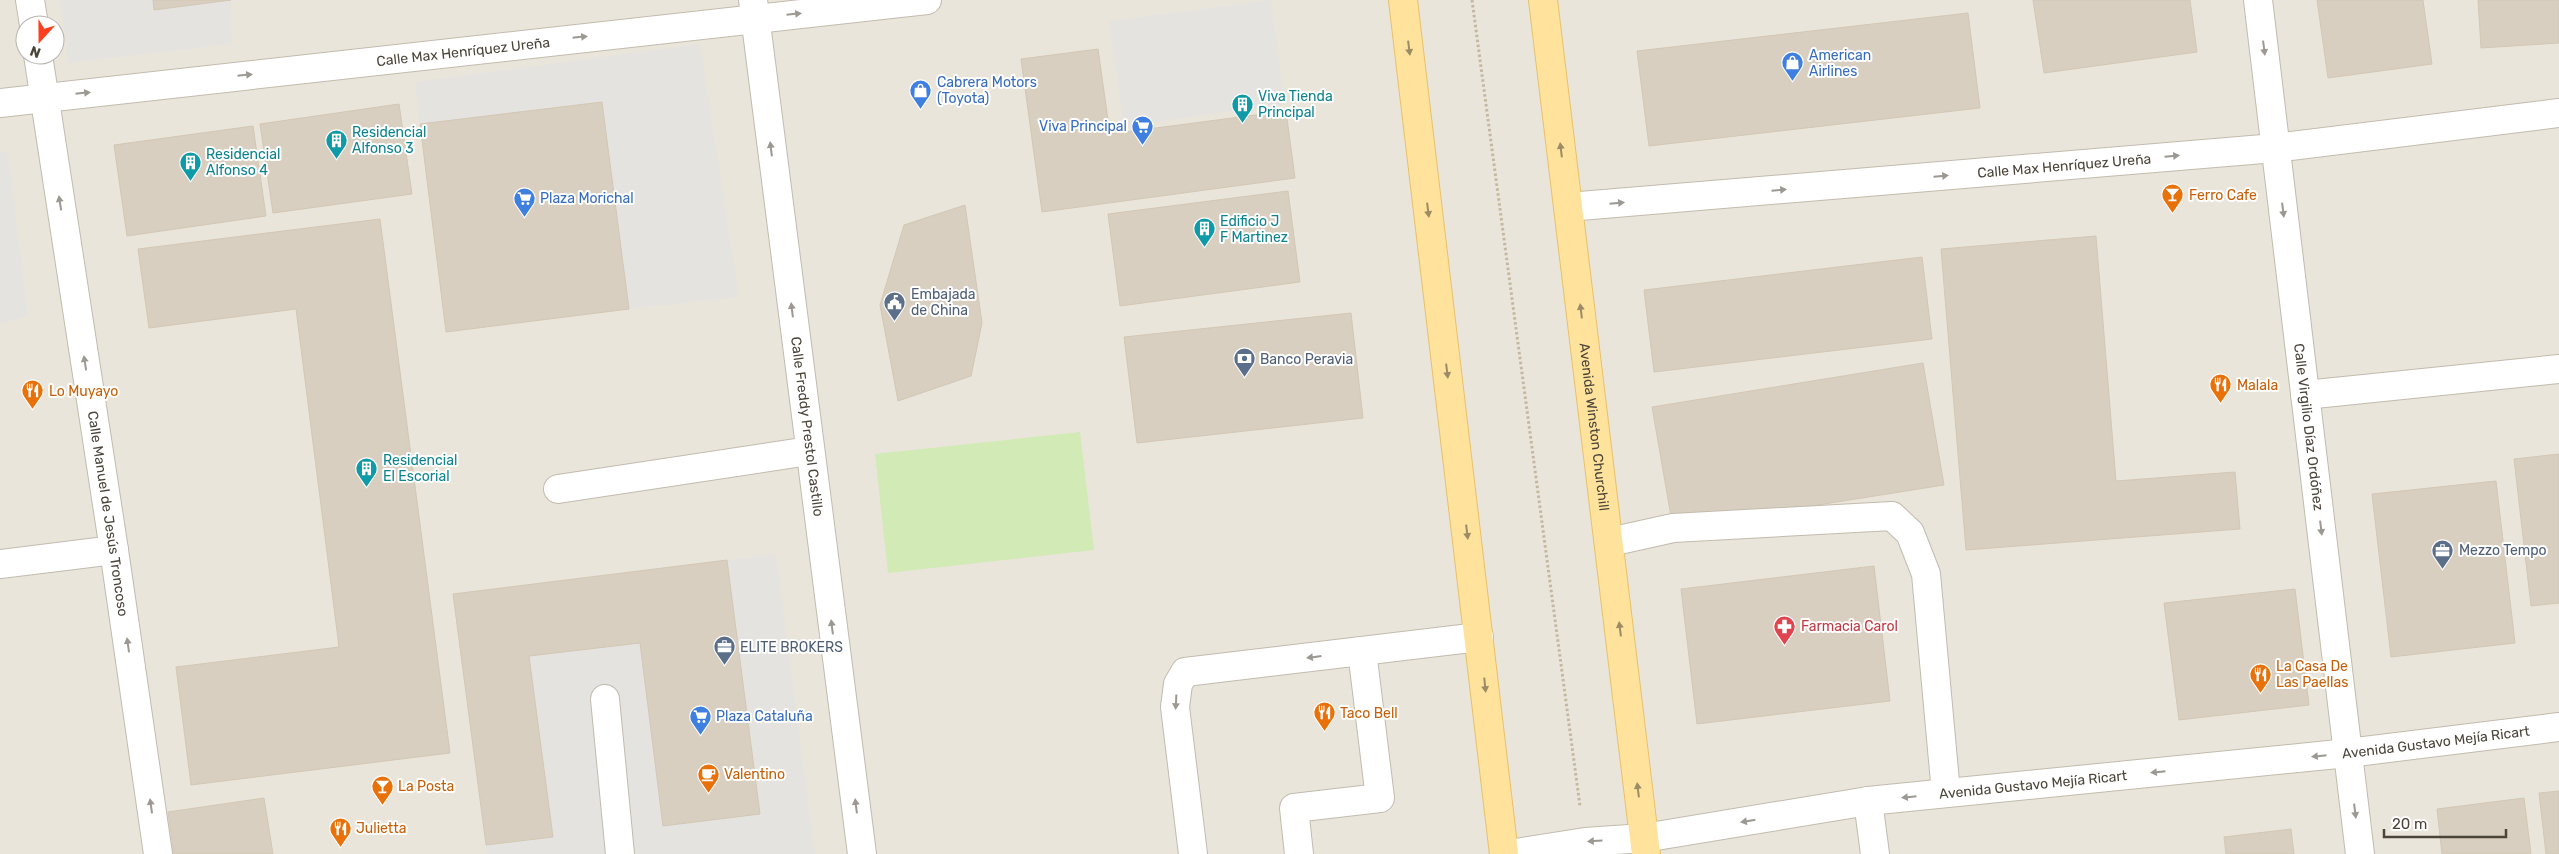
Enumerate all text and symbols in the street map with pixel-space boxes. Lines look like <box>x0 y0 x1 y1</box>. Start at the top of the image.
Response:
one-way arrow <box>786 10 802 18</box>
north arrow <box>15 15 65 65</box>
one-way arrow <box>572 33 588 41</box>
street label: Calle Max Henríquez Ureña <box>376 34 551 70</box>
one-way arrow <box>1405 41 1413 57</box>
one-way arrow <box>2260 41 2268 57</box>
text: N <box>28 42 43 61</box>
place label: American Airlines <box>1809 47 1871 80</box>
shop icon: American Airlines <box>1781 51 1805 82</box>
one-way arrow <box>237 71 253 79</box>
place label: Cabrera Motors (Toyota) <box>937 74 1037 107</box>
shop icon: Cabrera Motors (Toyota) <box>909 78 933 109</box>
place label: Viva Tienda Principal <box>1258 88 1333 121</box>
one-way arrow <box>75 89 91 97</box>
building icon: Viva Tienda Principal <box>1230 92 1254 123</box>
supermarket icon: Viva Principal <box>1131 114 1155 145</box>
place label: Viva Principal <box>1039 118 1127 135</box>
place label: Residencial Alfonso 3 <box>352 124 426 157</box>
building icon: Residencial Alfonso 3 <box>324 128 348 159</box>
one-way arrow <box>767 140 775 156</box>
one-way arrow <box>1557 141 1565 157</box>
place label: Residencial Alfonso 4 <box>206 146 280 179</box>
building icon: Residencial Alfonso 4 <box>178 150 202 181</box>
street label: Calle Max Henríquez Ureña <box>1977 150 2152 182</box>
one-way arrow <box>2165 152 2181 160</box>
one-way arrow <box>1933 172 1949 180</box>
bar icon: Ferro Cafe <box>2161 183 2185 214</box>
one-way arrow <box>1771 185 1787 193</box>
supermarket icon: Plaza Morichal <box>512 186 536 217</box>
place label: Ferro Cafe <box>2189 187 2257 204</box>
place label: Plaza Morichal <box>540 190 634 207</box>
one-way arrow <box>55 194 63 210</box>
one-way arrow <box>1609 199 1625 207</box>
one-way arrow <box>1424 202 1432 218</box>
one-way arrow <box>2279 202 2287 218</box>
place label: Edificio J F Martinez <box>1220 213 1288 246</box>
building icon: Edificio J F Martinez <box>1192 217 1216 248</box>
place label: Embajada de China <box>911 286 975 319</box>
public building icon: Embajada de China <box>883 290 907 321</box>
one-way arrow <box>787 301 795 317</box>
one-way arrow <box>1577 303 1585 319</box>
street label: Calle Freddy Prestol Castillo <box>787 336 827 518</box>
street label: Avenida Winston Churchill <box>1575 342 1613 512</box>
street label: Calle Virgilio Díaz Ordóñez <box>2290 342 2327 512</box>
bank icon: Banco Peravia <box>1232 347 1256 378</box>
place label: Banco Peravia <box>1260 351 1353 368</box>
one-way arrow <box>80 355 88 371</box>
one-way arrow <box>1443 363 1451 379</box>
restaurant icon: Malala <box>2209 373 2233 404</box>
place label: Malala <box>2237 377 2278 394</box>
restaurant icon: Lo Muyayo <box>21 379 45 410</box>
place label: Lo Muyayo <box>49 383 118 400</box>
street label: Calle Manuel de Jesús Troncoso <box>84 410 132 618</box>
place label: Residencial El Escorial <box>383 452 457 485</box>
building icon: Residencial El Escorial <box>355 456 379 487</box>
one-way arrow <box>2317 520 2325 536</box>
one-way arrow <box>1463 525 1471 541</box>
office icon: Mezzo Tempo <box>2431 538 2455 569</box>
place label: Mezzo Tempo <box>2459 542 2547 559</box>
pharmacy icon: Farmacia Carol <box>1773 614 1797 645</box>
place label: Farmacia Carol <box>1801 618 1898 635</box>
one-way arrow <box>828 619 836 635</box>
one-way arrow <box>1616 620 1624 636</box>
office icon: ELITE BROKERS <box>712 635 736 666</box>
one-way arrow <box>123 637 131 653</box>
place label: ELITE BROKERS <box>740 639 843 656</box>
one-way arrow <box>1306 653 1322 661</box>
place label: La Casa De Las Paellas <box>2276 658 2348 691</box>
restaurant icon: La Casa De Las Paellas <box>2248 662 2272 693</box>
one-way arrow <box>1481 677 1489 693</box>
one-way arrow <box>1172 695 1180 711</box>
restaurant icon: Taco Bell <box>1312 701 1336 732</box>
supermarket icon: Plaza Cataluña <box>688 704 712 735</box>
place label: Taco Bell <box>1340 705 1398 722</box>
place label: Plaza Cataluña <box>716 708 813 725</box>
street label: Avenida Gustavo Mejía Ricart <box>2341 723 2531 763</box>
one-way arrow <box>2311 752 2327 760</box>
cafe icon: Valentino <box>696 762 720 793</box>
place label: Valentino <box>724 766 785 783</box>
street label: Avenida Gustavo Mejía Ricart <box>1938 767 2128 803</box>
one-way arrow <box>2149 768 2165 776</box>
bar icon: La Posta <box>370 774 394 805</box>
place label: La Posta <box>398 778 454 795</box>
one-way arrow <box>1634 782 1642 798</box>
one-way arrow <box>1901 793 1917 801</box>
one-way arrow <box>146 797 154 813</box>
one-way arrow <box>852 797 860 813</box>
one-way arrow <box>2351 803 2359 819</box>
scale bar <box>2384 806 2506 838</box>
text: 20 m <box>2392 815 2427 833</box>
restaurant icon: Julietta <box>328 816 352 847</box>
one-way arrow <box>1740 817 1756 825</box>
place label: Julietta <box>356 820 407 837</box>
one-way arrow <box>1587 838 1603 846</box>

